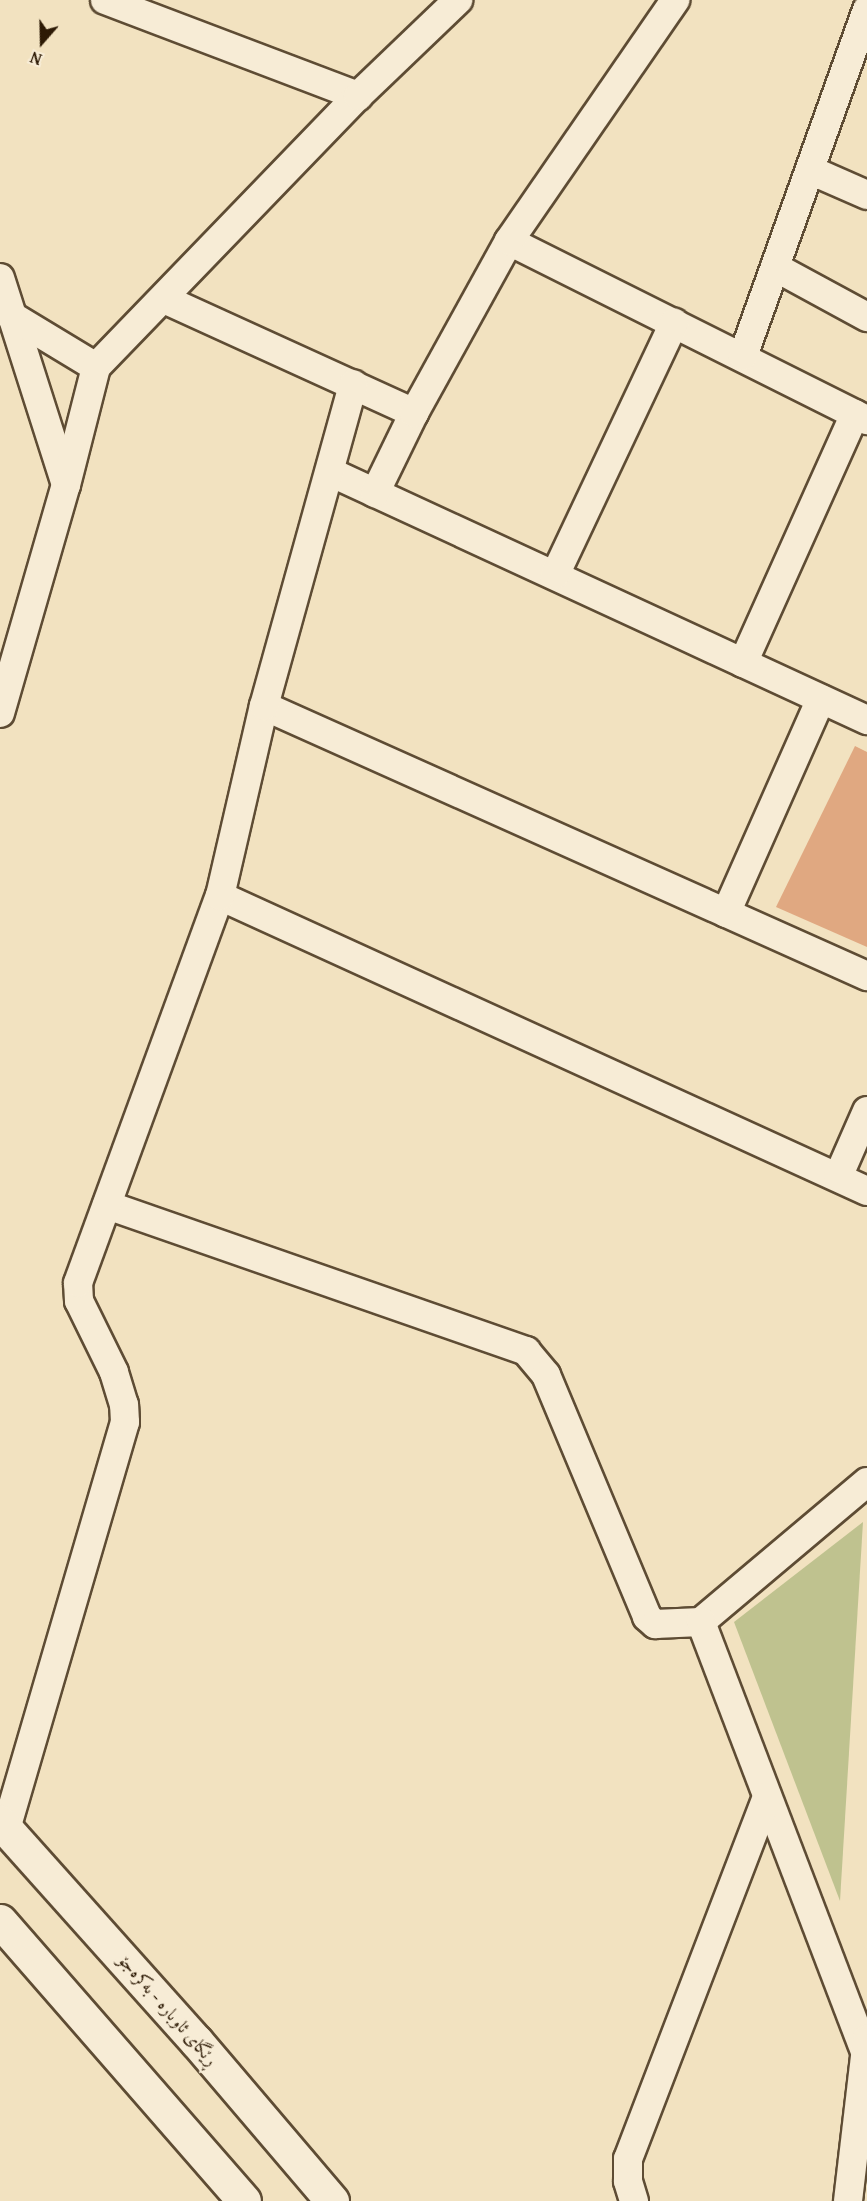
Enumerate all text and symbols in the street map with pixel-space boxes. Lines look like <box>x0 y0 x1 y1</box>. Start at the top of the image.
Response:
north arrow <box>12 12 72 72</box>
text: N <box>27 46 45 72</box>
street label: ڕێگای ئاوبارە - بەکرەجۆ <box>114 1950 222 2070</box>

